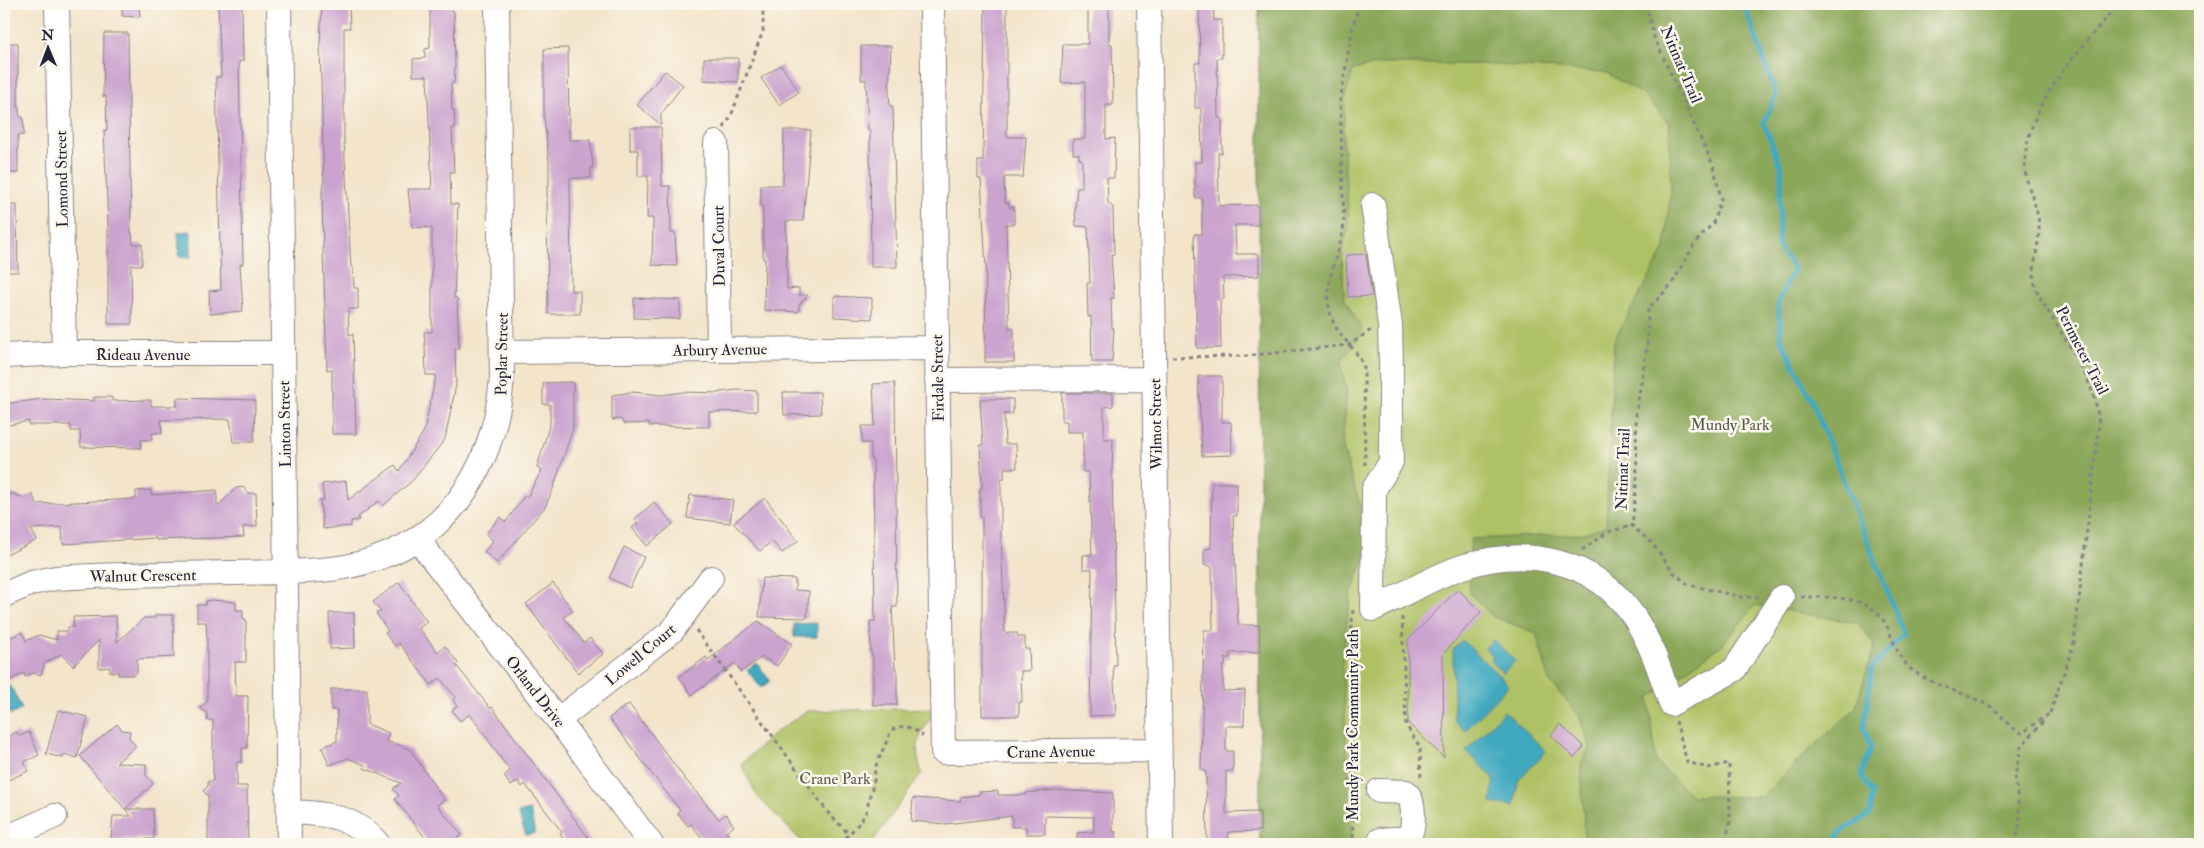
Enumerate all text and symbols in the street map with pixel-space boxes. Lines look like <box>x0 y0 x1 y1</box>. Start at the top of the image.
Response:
north arrow <box>22 22 72 72</box>
street label: Nitinat Trail <box>1656 23 1706 106</box>
text: N <box>40 27 55 44</box>
street label: Lomond Street <box>51 130 73 228</box>
street label: Duval Court <box>708 205 730 287</box>
street label: Perimeter Trail <box>2051 303 2113 398</box>
street label: Poplar Street <box>491 312 514 396</box>
street label: Firdale Street <box>927 334 949 422</box>
street label: Arbury Avenue <box>671 339 768 361</box>
street label: Rideau Avenue <box>96 345 191 365</box>
street label: Wilmot Street <box>1145 378 1167 471</box>
street label: Linton Street <box>274 380 296 468</box>
park label: Mundy Park <box>1690 415 1770 435</box>
street label: Nitinat Trail <box>1612 428 1634 510</box>
street label: Walnut Crescent <box>89 565 196 587</box>
street label: Lowell Court <box>601 619 680 690</box>
street label: Mundy Park Community Path <box>1343 628 1363 821</box>
street label: Orland Drive <box>501 652 570 732</box>
street label: Crane Avenue <box>1006 741 1096 763</box>
park label: Crane Park <box>799 769 871 789</box>

